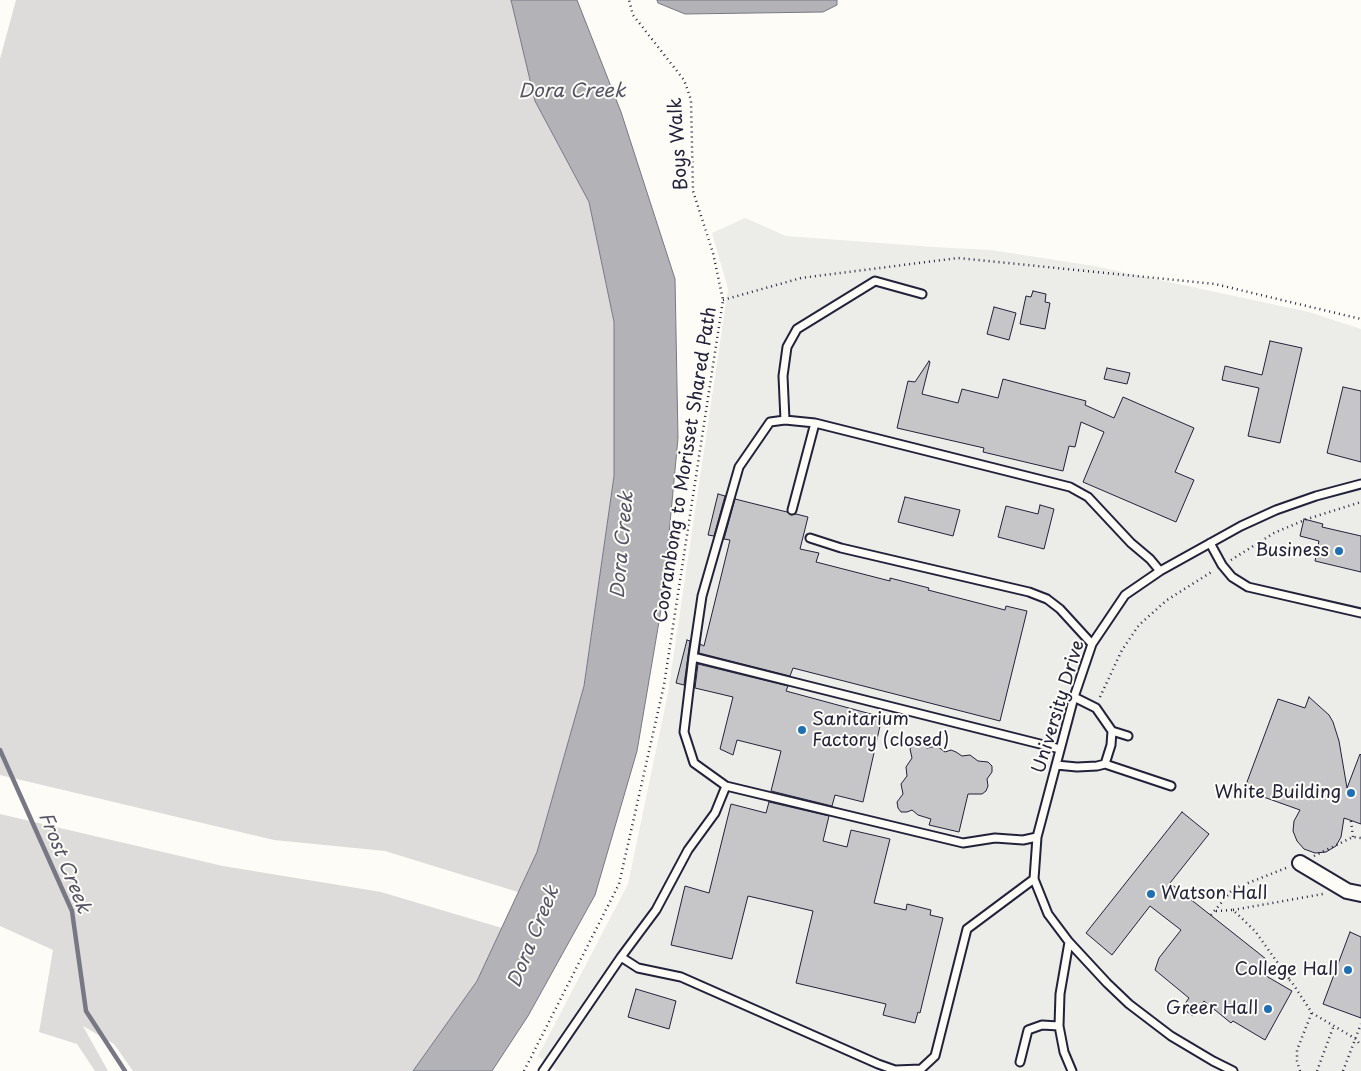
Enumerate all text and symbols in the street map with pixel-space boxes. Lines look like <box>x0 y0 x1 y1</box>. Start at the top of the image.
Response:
water label: Dora Creek <box>519 81 625 103</box>
street label: Boys Walk <box>665 97 693 191</box>
street label: Cooranbong to Morisset Shared Path <box>650 306 722 624</box>
water label: Dora Creek <box>607 491 639 599</box>
place label: Business <box>1255 540 1329 562</box>
marker: Business <box>1333 545 1345 557</box>
street label: University Drive <box>1028 638 1090 776</box>
place label: Sanitarium Factory (closed) <box>812 709 949 752</box>
marker: Sanitarium Factory (closed) <box>796 724 808 736</box>
place label: White Building <box>1215 782 1341 804</box>
marker: White Building <box>1345 787 1357 799</box>
water label: Frost Creek <box>33 809 95 917</box>
water label: Dora Creek <box>503 883 565 991</box>
place label: Watson Hall <box>1161 883 1267 905</box>
marker: Watson Hall <box>1145 888 1157 900</box>
place label: College Hall <box>1235 959 1338 981</box>
marker: College Hall <box>1342 964 1354 976</box>
place label: Greer Hall <box>1166 998 1258 1020</box>
marker: Greer Hall <box>1262 1003 1274 1015</box>

